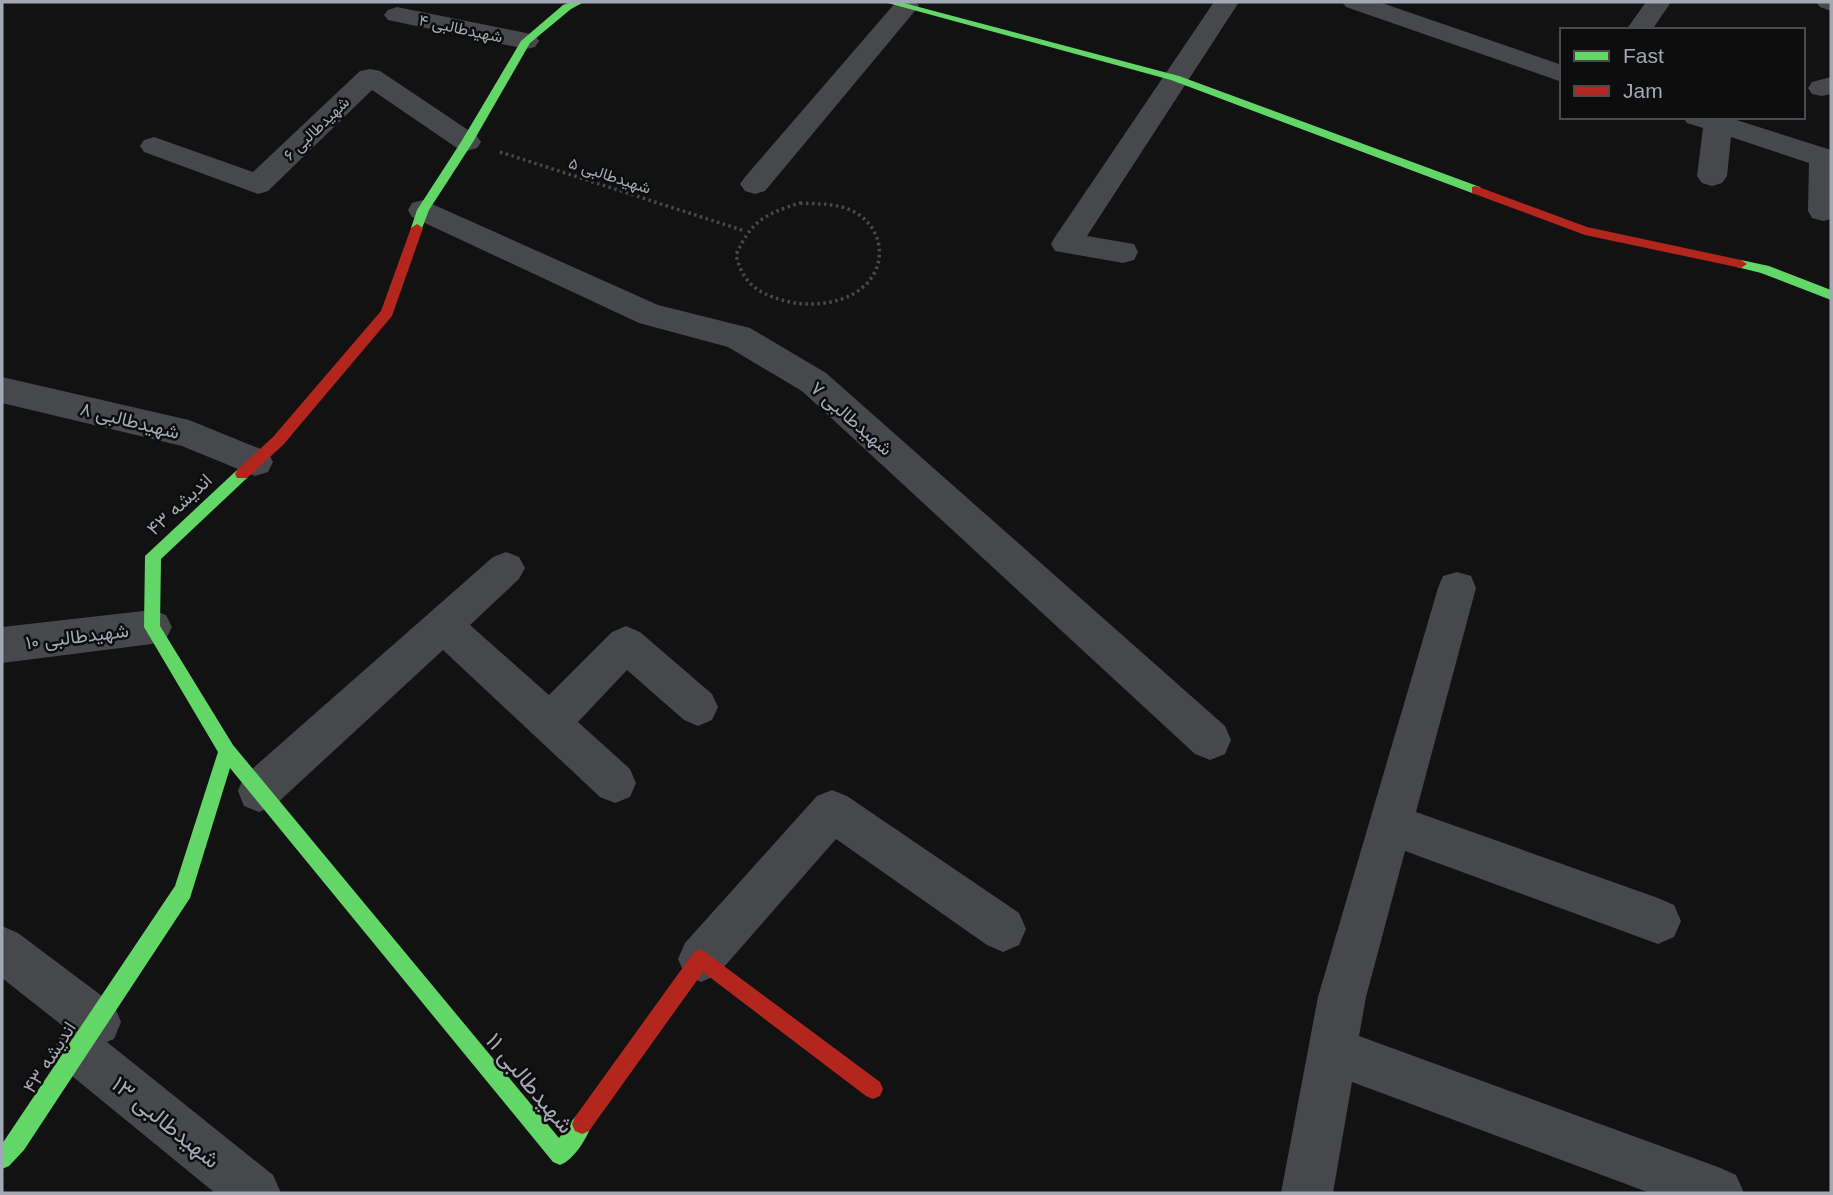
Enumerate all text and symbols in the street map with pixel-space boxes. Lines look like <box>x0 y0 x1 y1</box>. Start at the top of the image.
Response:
street label: شهیدطالبی ۴ <box>417 11 504 48</box>
legend <box>1560 28 1805 119</box>
text: Fast <box>1623 44 1664 67</box>
text: Jam <box>1623 79 1663 102</box>
street label: شهیدطالبی ۶ <box>280 93 354 165</box>
street label: شهیدطالبی ۵ <box>566 154 653 199</box>
street label: شهیدطالبی ۷ <box>806 377 897 460</box>
street label: شهیدطالبی ۸ <box>78 398 182 444</box>
street label: اندیشه ۴۳ <box>143 469 217 540</box>
street label: شهیدطالبی ۱۰ <box>24 620 130 654</box>
street label: اندیشه ۴۳ <box>19 1018 81 1097</box>
street label: شهیدطالبی ۱۱ <box>479 1028 579 1140</box>
street label: شهیدطالبی ۱۳ <box>106 1071 225 1175</box>

